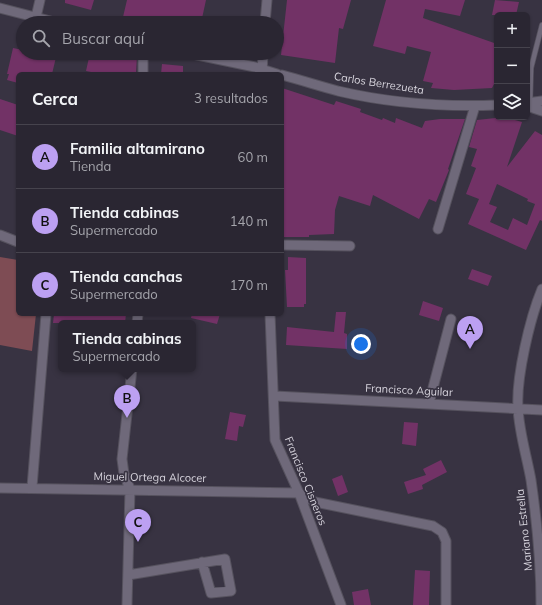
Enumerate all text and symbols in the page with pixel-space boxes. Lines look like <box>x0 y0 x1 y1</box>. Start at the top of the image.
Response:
map controls <box>494 12 530 120</box>
button: + <box>494 12 530 48</box>
search box <box>16 16 284 60</box>
icon: search <box>30 27 52 49</box>
text: Buscar aquí <box>62 29 144 48</box>
button: − <box>494 48 530 84</box>
street label: Carlos Berrezueta <box>333 69 425 97</box>
button: layers <box>494 84 530 120</box>
text: Cerca <box>32 88 78 109</box>
text: 3 resultados <box>194 90 268 106</box>
text: Familia altamirano <box>70 139 205 158</box>
text: A <box>40 149 50 165</box>
text: 60 m <box>238 149 268 165</box>
text: Tienda <box>70 158 111 174</box>
text: Tienda cabinas <box>70 203 179 222</box>
text: B <box>41 213 49 229</box>
text: 140 m <box>230 213 268 229</box>
text: Supermercado <box>70 222 158 238</box>
text: Tienda canchas <box>70 267 182 286</box>
text: C <box>41 277 49 293</box>
text: 170 m <box>230 277 268 293</box>
text: Supermercado <box>70 286 158 302</box>
pin: A <box>457 316 483 349</box>
popup <box>58 320 196 372</box>
text: Tienda cabinas <box>72 329 182 348</box>
your location <box>351 334 371 354</box>
text: Supermercado <box>72 348 160 364</box>
street label: Francisco Aguilar <box>365 381 453 399</box>
pin: B <box>114 385 140 418</box>
street label: Francisco Cisneros <box>282 434 330 528</box>
street label: Miguel Ortega Alcocer <box>93 469 207 485</box>
street label: Mariano Estrella <box>513 488 535 572</box>
pin: C <box>125 509 151 542</box>

